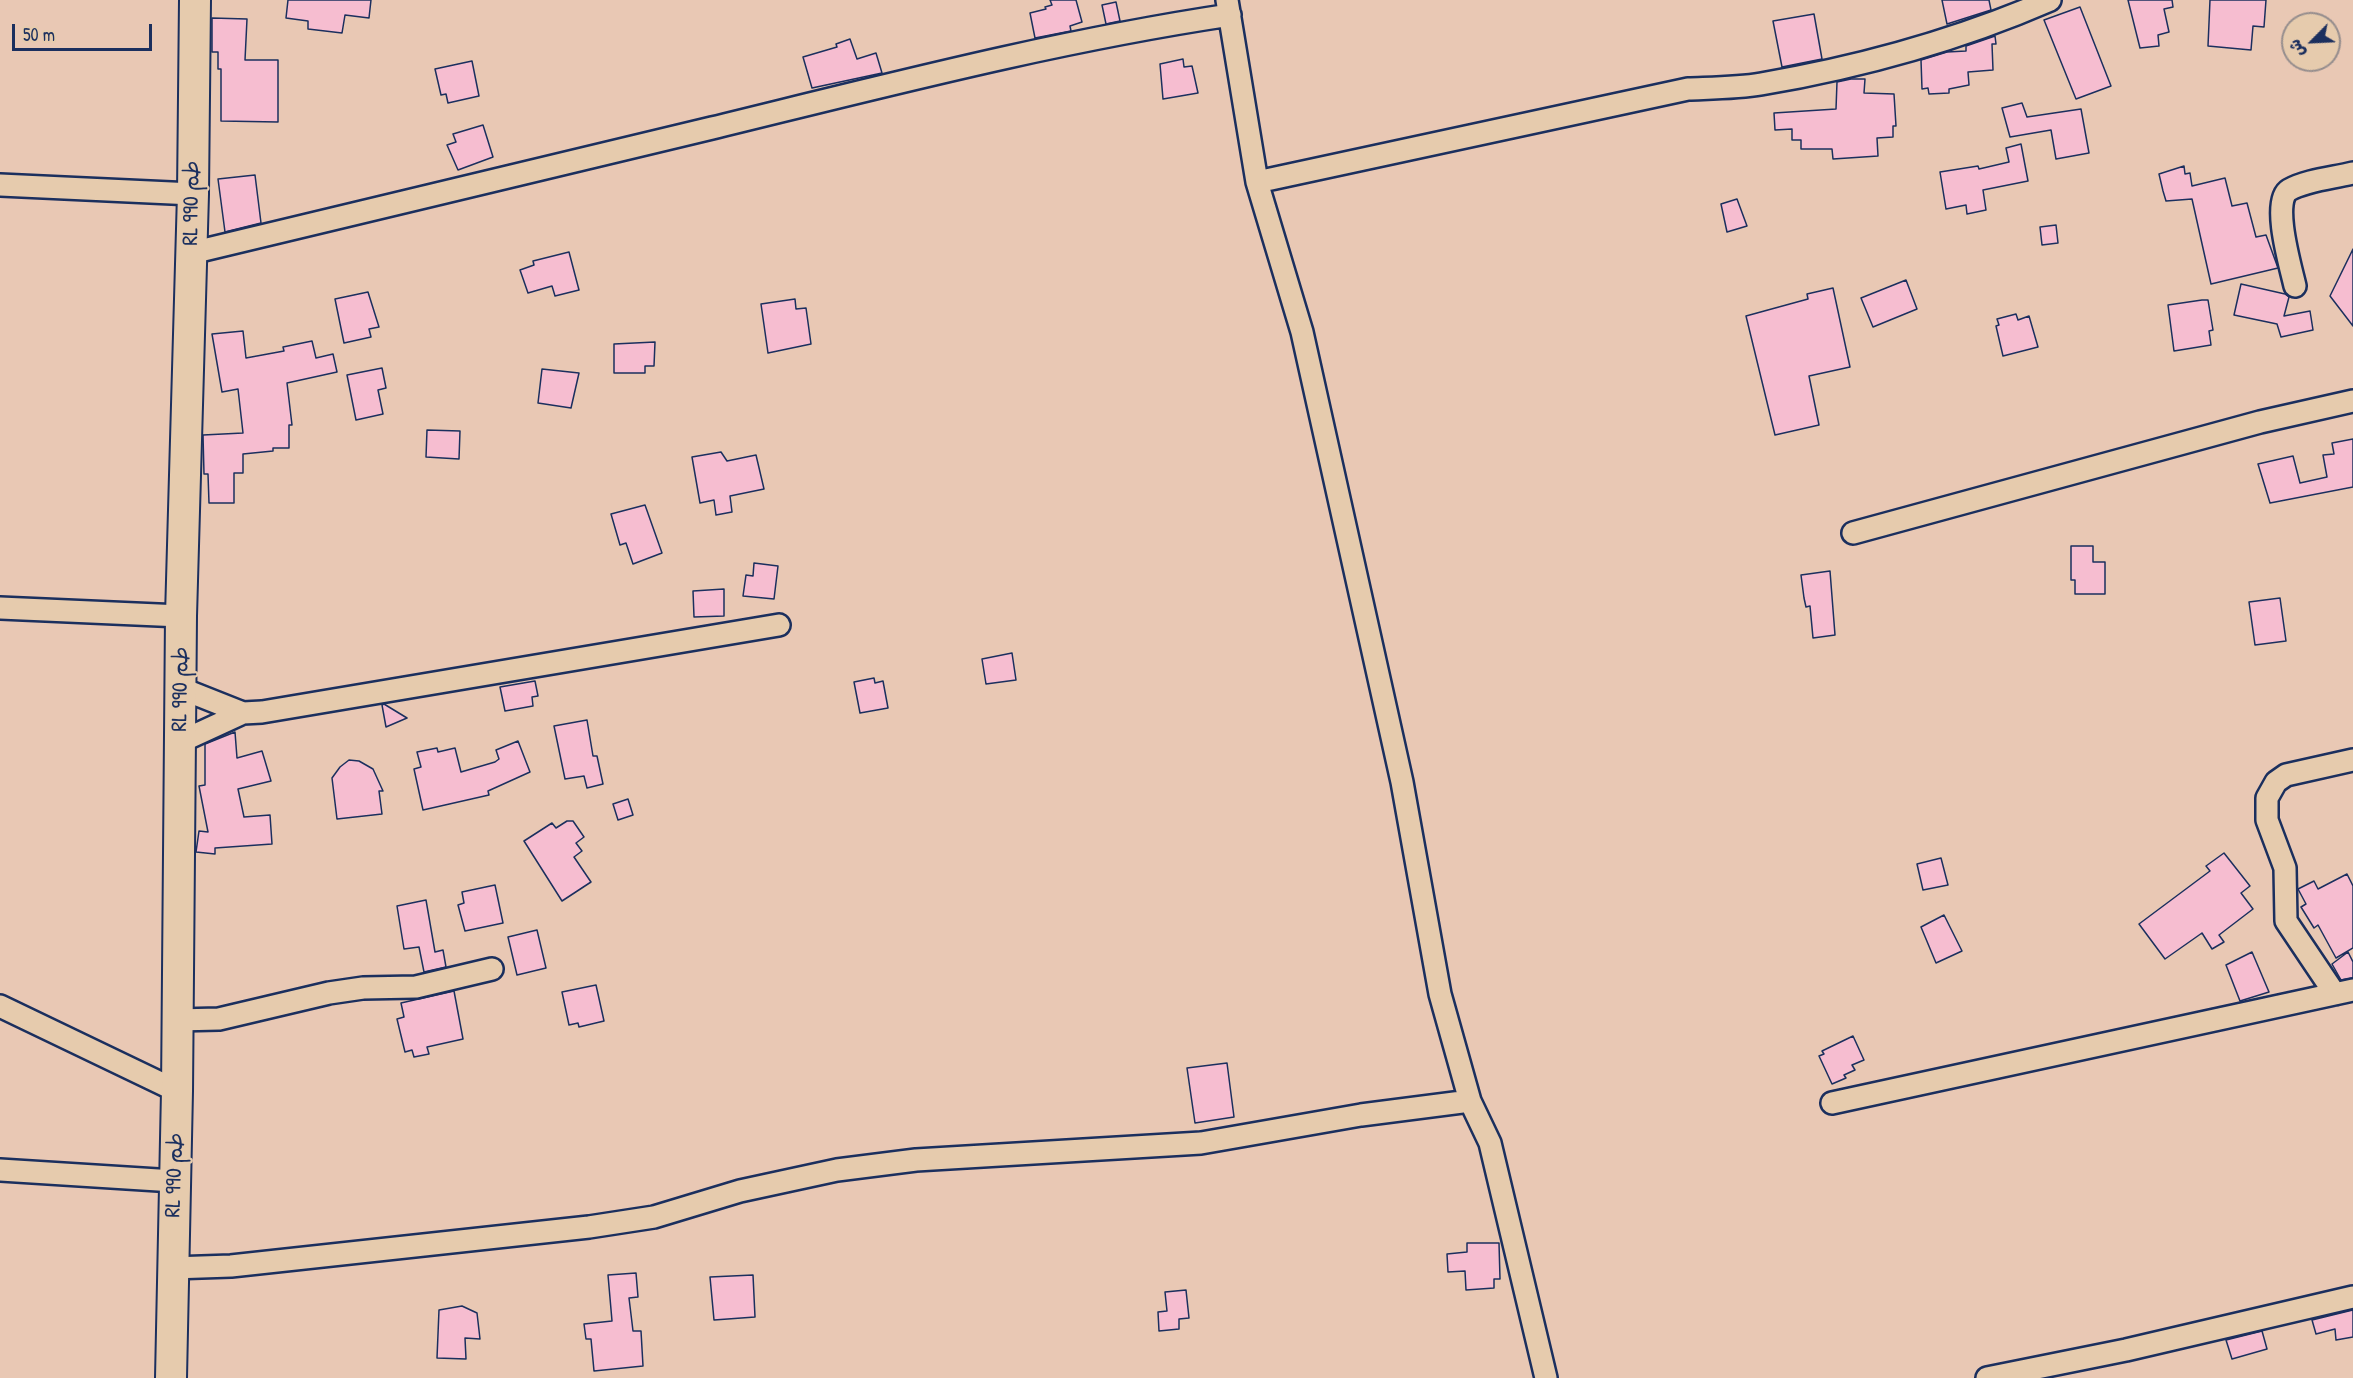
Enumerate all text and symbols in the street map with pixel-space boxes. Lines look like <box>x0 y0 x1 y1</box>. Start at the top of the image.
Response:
scale bar <box>15 12 154 50</box>
north arrow <box>2281 12 2341 72</box>
text: 50 m <box>23 22 55 47</box>
text: ش <box>2283 36 2310 61</box>
street label: RL طم 990 <box>178 160 206 246</box>
street label: RL طم 990 <box>167 646 195 732</box>
street label: RL طم 990 <box>160 1132 190 1218</box>

